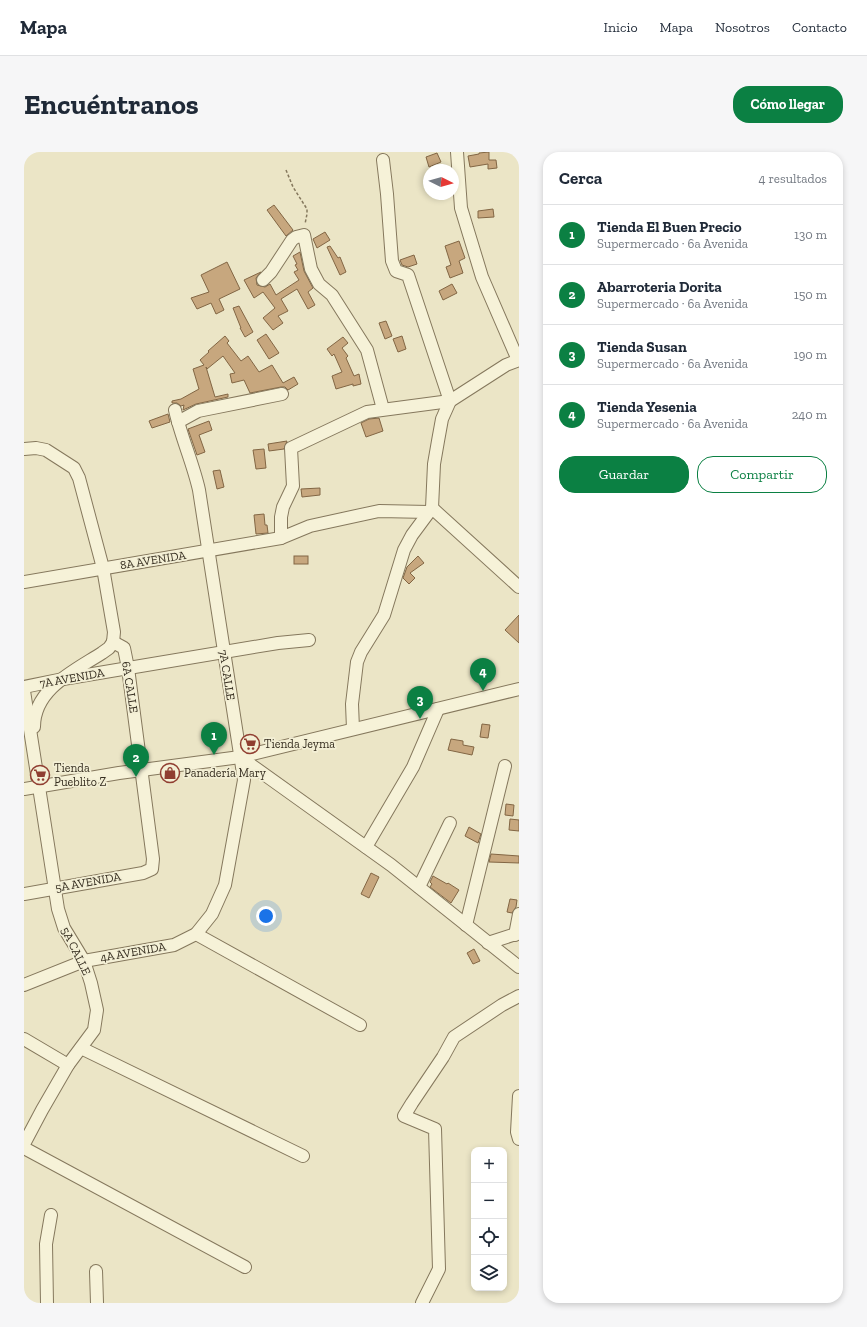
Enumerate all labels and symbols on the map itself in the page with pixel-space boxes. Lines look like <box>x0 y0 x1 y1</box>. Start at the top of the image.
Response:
north arrow <box>423 164 459 200</box>
street label: 8A AVENIDA <box>119 548 187 572</box>
street label: 7A CALLE <box>216 649 238 701</box>
pin: 4 <box>470 658 496 691</box>
street label: 6A CALLE <box>119 660 141 714</box>
street label: 7A AVENIDA <box>39 665 106 691</box>
pin: 3 <box>407 686 433 719</box>
pin: 1 <box>201 722 227 755</box>
supermarket icon: Tienda Jeyma <box>239 733 261 755</box>
place label: Tienda Jeyma <box>264 737 335 751</box>
pin: 2 <box>123 744 149 777</box>
place label: Tienda Pueblito Z <box>54 761 107 789</box>
shop icon: Panadería Mary <box>159 762 181 784</box>
supermarket icon: Tienda Pueblito Z <box>29 764 51 786</box>
place label: Panadería Mary <box>184 766 267 780</box>
street label: 5A AVENIDA <box>54 869 122 895</box>
your location <box>256 906 276 926</box>
street label: 5A CALLE <box>58 925 94 977</box>
street label: 4A AVENIDA <box>99 939 167 965</box>

